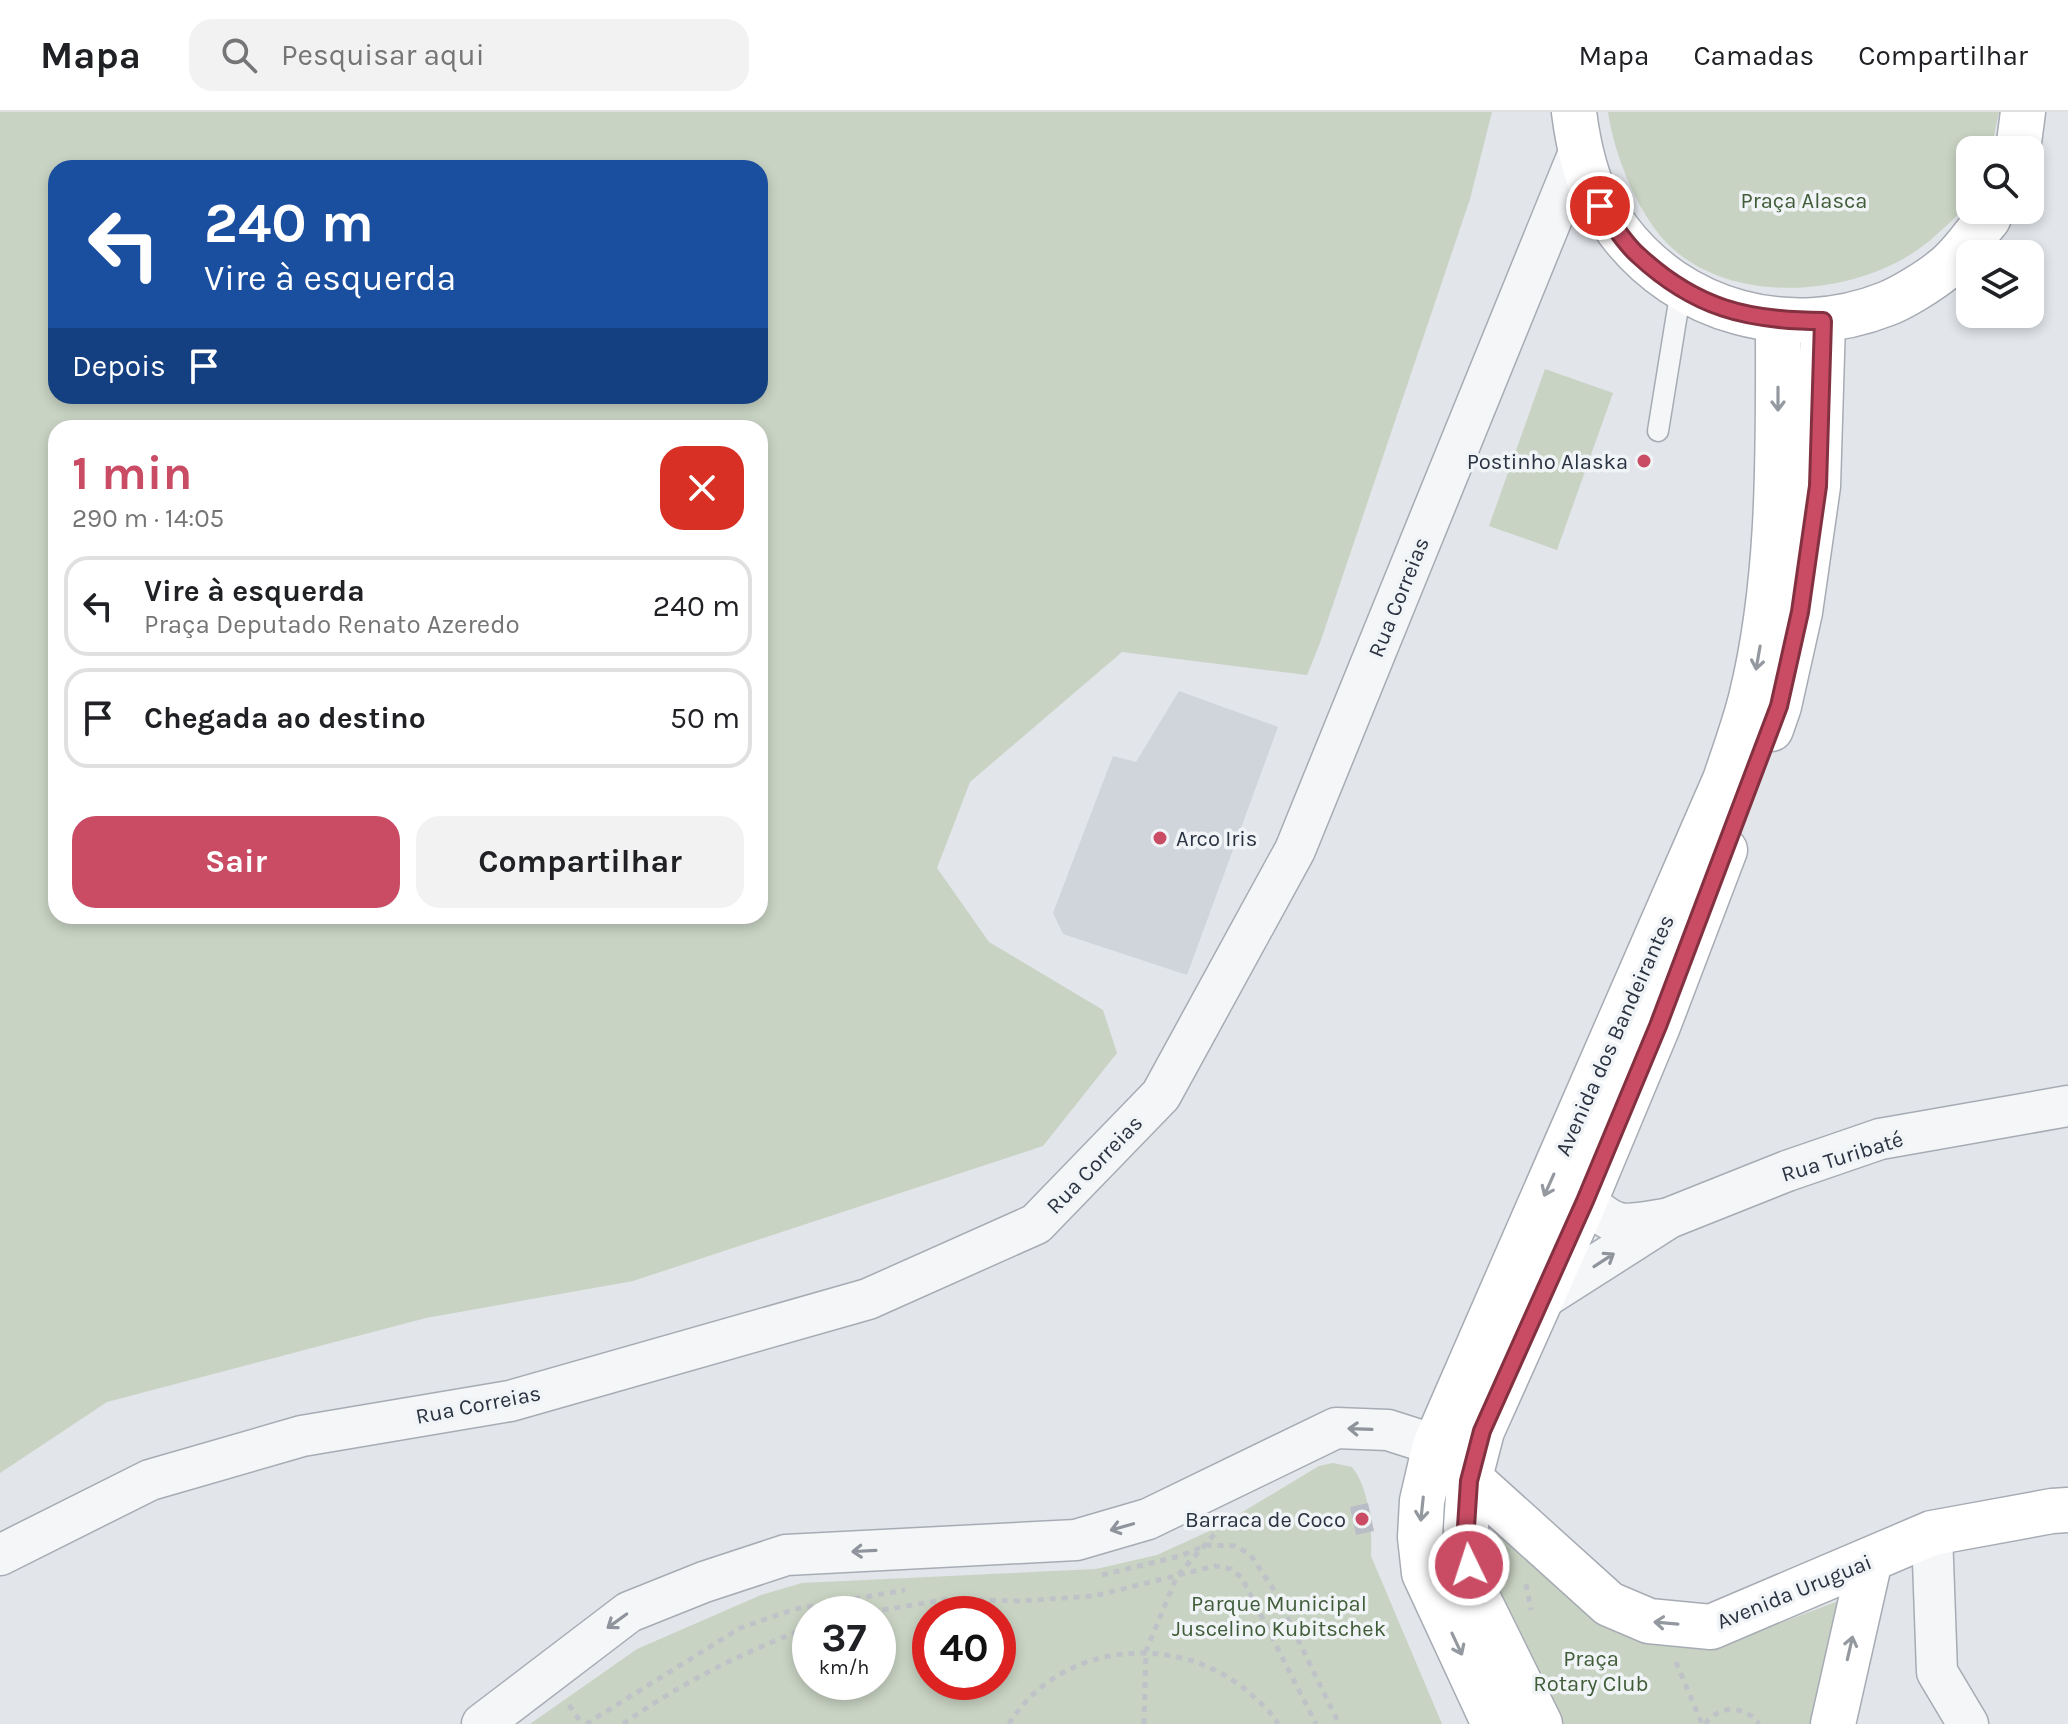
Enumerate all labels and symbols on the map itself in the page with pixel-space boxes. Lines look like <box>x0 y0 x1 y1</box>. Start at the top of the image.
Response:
pin <box>1566 172 1634 240</box>
park label: Praça Alasca <box>1741 188 1867 214</box>
one-way arrow <box>1770 385 1786 412</box>
place label: Postinho Alaska <box>1467 449 1628 475</box>
marker: Postinho Alaska <box>1635 452 1653 470</box>
street label: Rua Correias <box>1363 534 1435 661</box>
one-way arrow <box>1750 645 1765 670</box>
place label: Arco Iris <box>1176 826 1257 852</box>
marker: Arco Iris <box>1151 829 1169 847</box>
street label: Avenida dos Bandeirantes <box>1550 911 1680 1160</box>
street label: Rua Correias <box>1041 1110 1148 1219</box>
street label: Rua Turibaté <box>1778 1126 1906 1188</box>
one-way arrow <box>1540 1172 1555 1196</box>
one-way arrow <box>1592 1251 1615 1267</box>
street label: Rua Correias <box>413 1380 543 1430</box>
one-way arrow <box>1347 1421 1374 1437</box>
one-way arrow <box>1414 1495 1429 1522</box>
place label: Barraca de Coco <box>1185 1507 1346 1533</box>
marker: Barraca de Coco <box>1353 1510 1371 1528</box>
one-way arrow <box>1109 1520 1135 1535</box>
position arrow <box>1427 1523 1511 1607</box>
one-way arrow <box>851 1543 878 1558</box>
street label: Avenida Uruguai <box>1713 1549 1876 1635</box>
park label: Parque Municipal Juscelino Kubitschek <box>1172 1591 1386 1642</box>
speed limit sign: 40 <box>912 1596 1016 1700</box>
one-way arrow <box>607 1612 628 1629</box>
one-way arrow <box>1653 1615 1680 1630</box>
one-way arrow <box>1450 1631 1465 1656</box>
one-way arrow <box>1843 1636 1858 1661</box>
park label: Praça Rotary Club <box>1533 1646 1649 1697</box>

